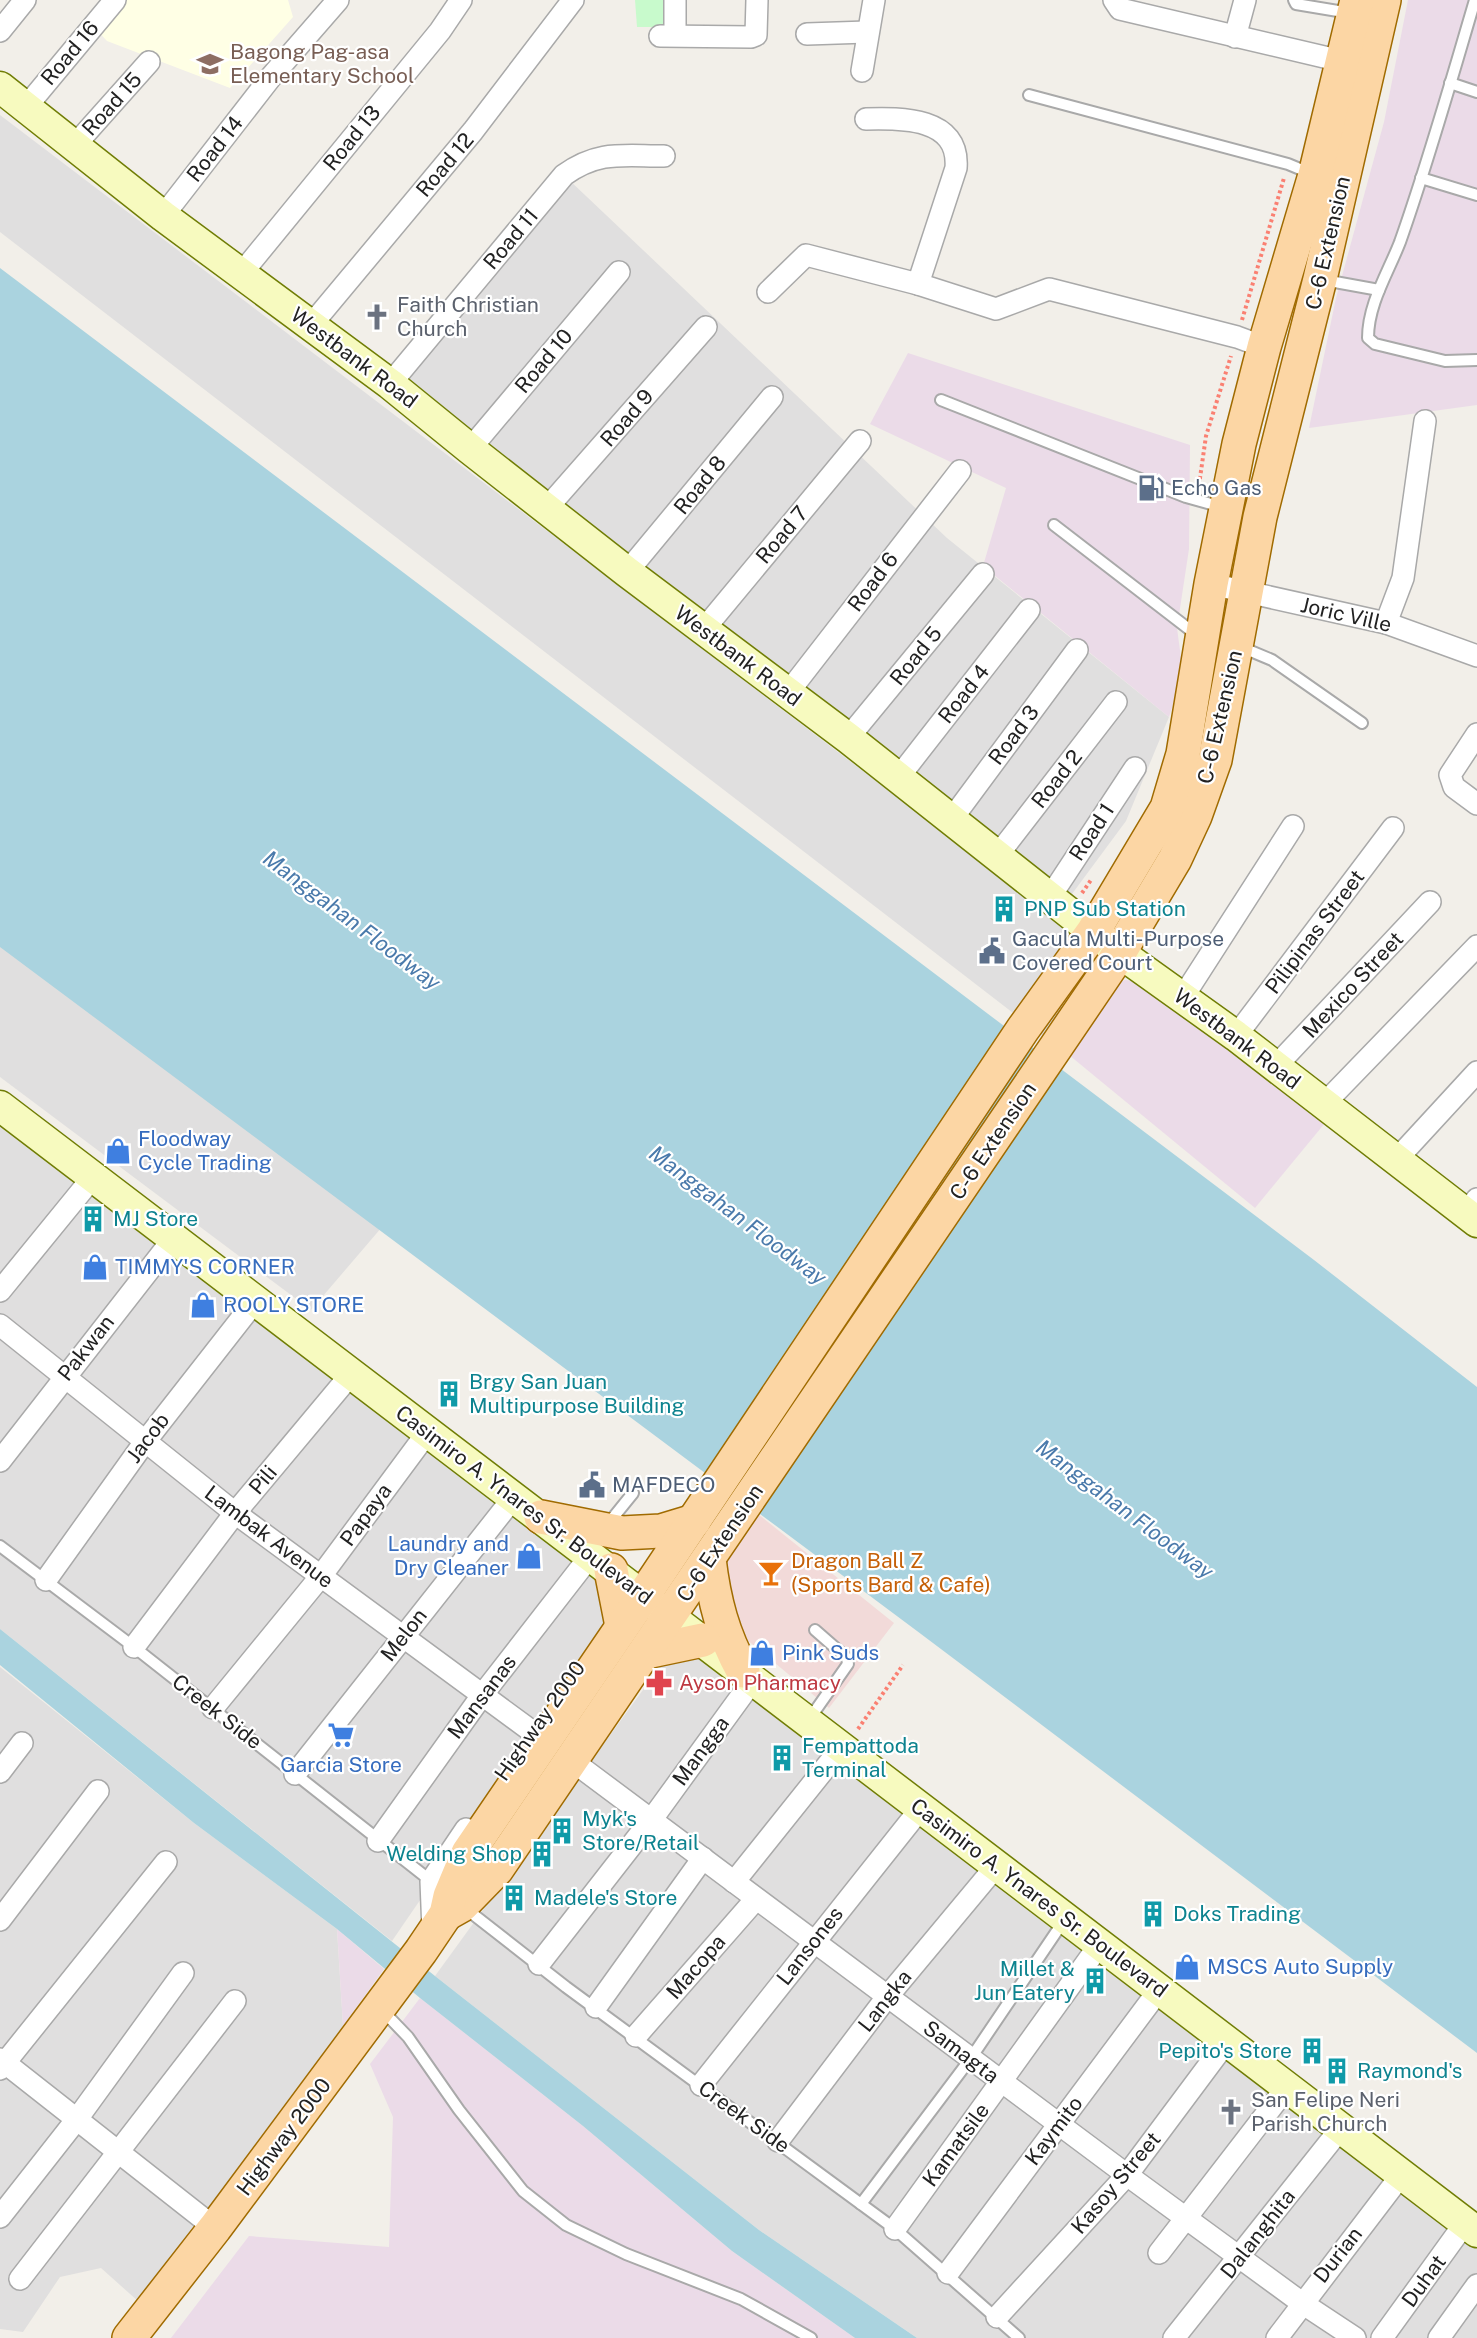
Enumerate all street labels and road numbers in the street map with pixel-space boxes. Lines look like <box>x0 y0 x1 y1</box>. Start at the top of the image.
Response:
street label: Road 16 <box>35 15 104 90</box>
street label: Road 15 <box>77 67 147 141</box>
street label: Road 13 <box>318 100 385 175</box>
street label: Road 14 <box>181 111 248 187</box>
street label: Road 12 <box>411 128 479 202</box>
street label: C-6 Extension <box>1300 174 1355 312</box>
street label: Road 11 <box>478 203 543 274</box>
street label: Westbank Road <box>286 302 423 413</box>
street label: Road 10 <box>510 323 578 398</box>
street label: Road 9 <box>595 384 658 452</box>
street label: Road 8 <box>668 450 731 519</box>
street label: Road 7 <box>750 501 813 569</box>
street label: Road 6 <box>842 547 903 616</box>
street label: Joric Ville <box>1298 592 1394 637</box>
street label: Westbank Road <box>670 600 807 711</box>
street label: Road 5 <box>884 621 947 690</box>
street label: C-6 Extension <box>1192 648 1247 786</box>
street label: Road 4 <box>933 659 994 728</box>
street label: Road 3 <box>983 700 1044 769</box>
street label: Road 2 <box>1026 744 1087 813</box>
street label: Road 1 <box>1064 798 1119 865</box>
street label: Pilipinas Street <box>1260 865 1369 999</box>
street label: Mexico Street <box>1297 926 1408 1043</box>
street label: Westbank Road <box>1169 983 1306 1094</box>
street label: C-6 Extension <box>944 1077 1041 1204</box>
street label: Pakwan <box>52 1310 119 1386</box>
street label: Casimiro A. Ynares Sr. Boulevard <box>391 1400 658 1609</box>
street label: Jacob <box>121 1408 174 1467</box>
street label: Pili <box>243 1460 282 1499</box>
street label: Papaya <box>335 1479 397 1551</box>
street label: C-6 Extension <box>671 1479 768 1606</box>
street label: Lambak Avenue <box>200 1480 339 1593</box>
street label: Melon <box>375 1603 432 1666</box>
street label: Mansanas <box>442 1650 521 1744</box>
street label: Highway 2000 <box>489 1656 590 1785</box>
street label: Creek Side <box>167 1669 267 1754</box>
street label: Mangga <box>667 1711 734 1790</box>
street label: Casimiro A. Ynares Sr. Boulevard <box>906 1793 1173 2002</box>
street label: Lansones <box>771 1902 848 1990</box>
street label: Macopa <box>661 1929 730 2004</box>
street label: Langka <box>853 1965 917 2037</box>
street label: Samagta <box>919 2015 1004 2088</box>
street label: Highway 2000 <box>231 2073 336 2200</box>
street label: Creek Side <box>694 2075 795 2158</box>
street label: Kaymito <box>1020 2091 1088 2170</box>
street label: Kamatsile <box>917 2098 994 2191</box>
street label: Kasoy Street <box>1066 2127 1166 2239</box>
street label: Dalanghita <box>1215 2184 1300 2283</box>
street label: Durian <box>1308 2222 1367 2288</box>
street label: Duhat <box>1396 2250 1451 2312</box>

